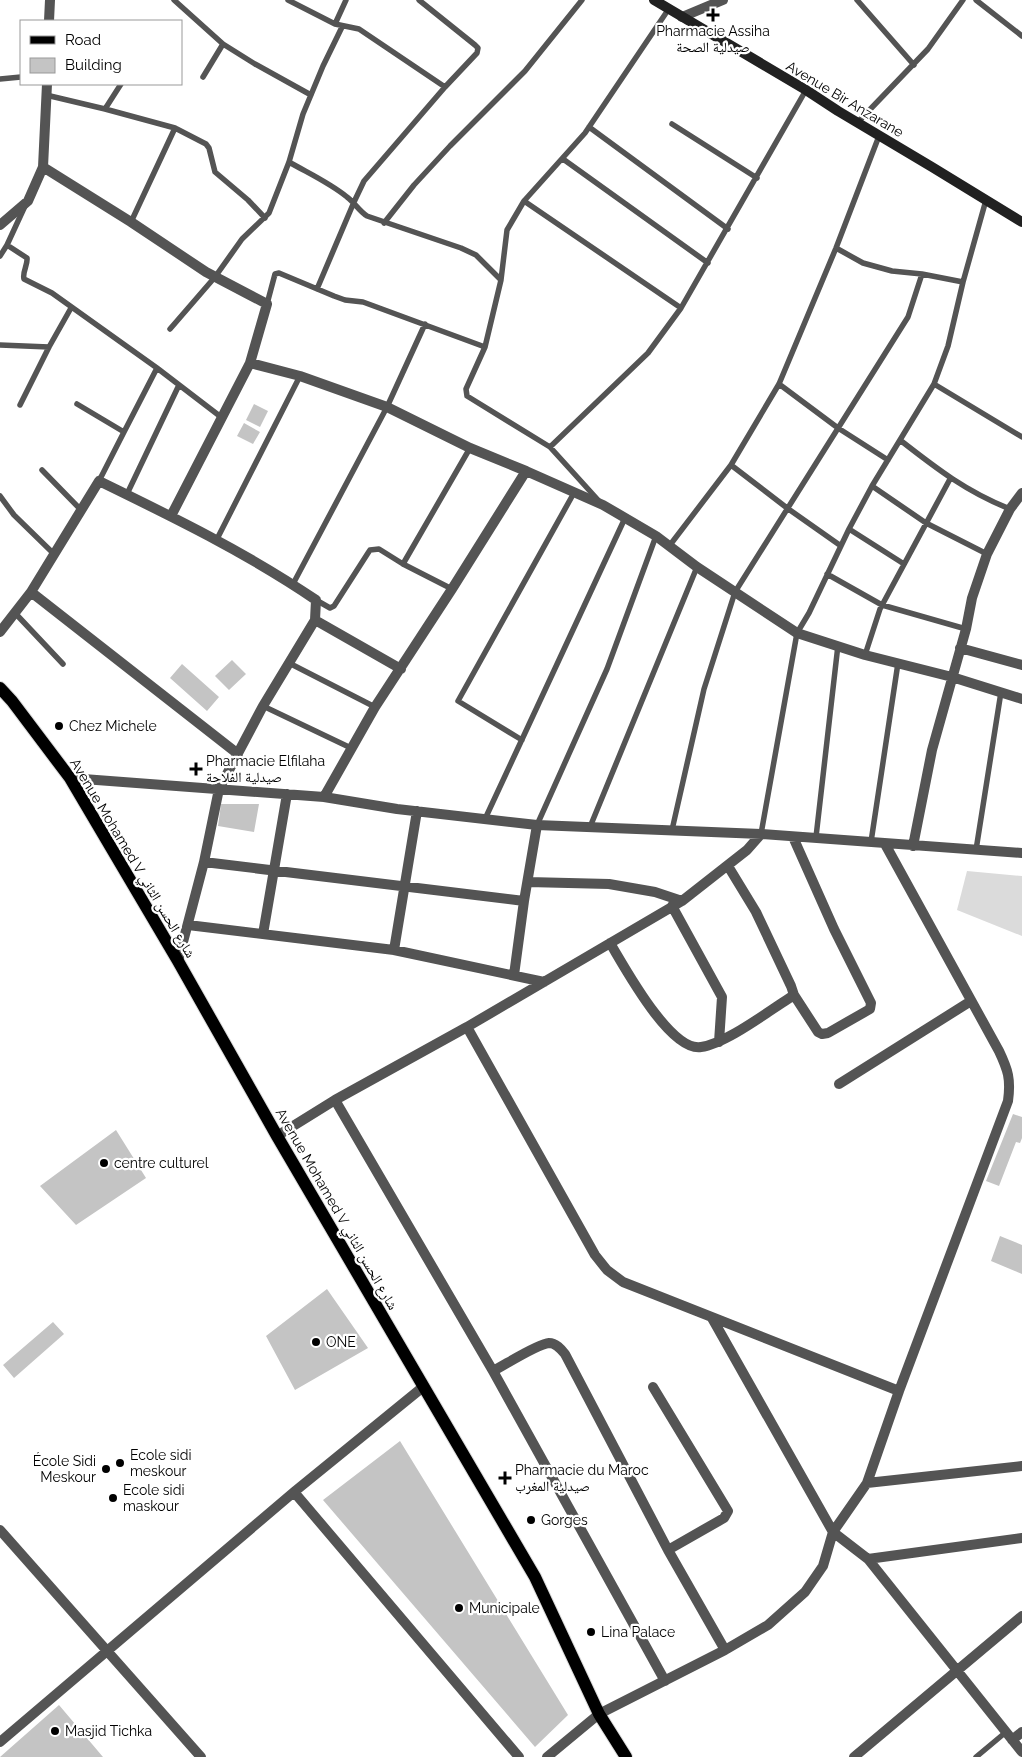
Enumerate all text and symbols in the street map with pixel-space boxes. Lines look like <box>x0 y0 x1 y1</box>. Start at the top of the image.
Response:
marker: Pharmacie Assiha صيدلية الصحة <box>707 9 719 21</box>
legend <box>20 20 182 85</box>
place label: Pharmacie Assiha صيدلية الصحة <box>656 23 770 55</box>
text: Road <box>65 31 101 49</box>
text: Building <box>65 56 122 74</box>
street label: Avenue Bir Anzarane <box>784 58 906 140</box>
place label: Chez Michele <box>69 718 157 734</box>
marker: Chez Michele <box>53 720 65 732</box>
place label: Pharmacie Elfilaha صيدلية الفلاحة <box>206 753 325 785</box>
street label: Avenue Mohamed V شارع الحسن الثاني <box>64 755 199 962</box>
marker: Pharmacie Elfilaha صيدلية الفلاحة <box>190 763 202 775</box>
street label: Avenue Mohamed V شارع الحسن الثاني <box>270 1106 401 1314</box>
place label: centre culturel <box>114 1155 209 1171</box>
marker: centre culturel <box>98 1157 110 1169</box>
place label: ONE <box>326 1334 356 1350</box>
marker: ONE <box>310 1336 322 1348</box>
place label: Ecole sidi meskour <box>130 1447 191 1479</box>
place label: École Sidi Meskour <box>33 1452 96 1485</box>
marker: Ecole sidi meskour <box>114 1457 126 1469</box>
place label: Pharmacie du Maroc صيدلية المغرب <box>515 1462 649 1495</box>
marker: École Sidi Meskour <box>100 1463 112 1475</box>
marker: Pharmacie du Maroc صيدلية المغرب <box>499 1472 511 1484</box>
place label: Ecole sidi maskour <box>123 1482 184 1514</box>
marker: Ecole sidi maskour <box>107 1492 119 1504</box>
place label: Gorges <box>541 1512 588 1528</box>
marker: Gorges <box>525 1514 537 1526</box>
place label: Municipale <box>469 1600 540 1616</box>
marker: Municipale <box>453 1602 465 1614</box>
place label: Lina Palace <box>601 1624 675 1640</box>
marker: Lina Palace <box>585 1626 597 1638</box>
place label: Masjid Tichka <box>65 1723 152 1739</box>
marker: Masjid Tichka <box>49 1725 61 1737</box>

